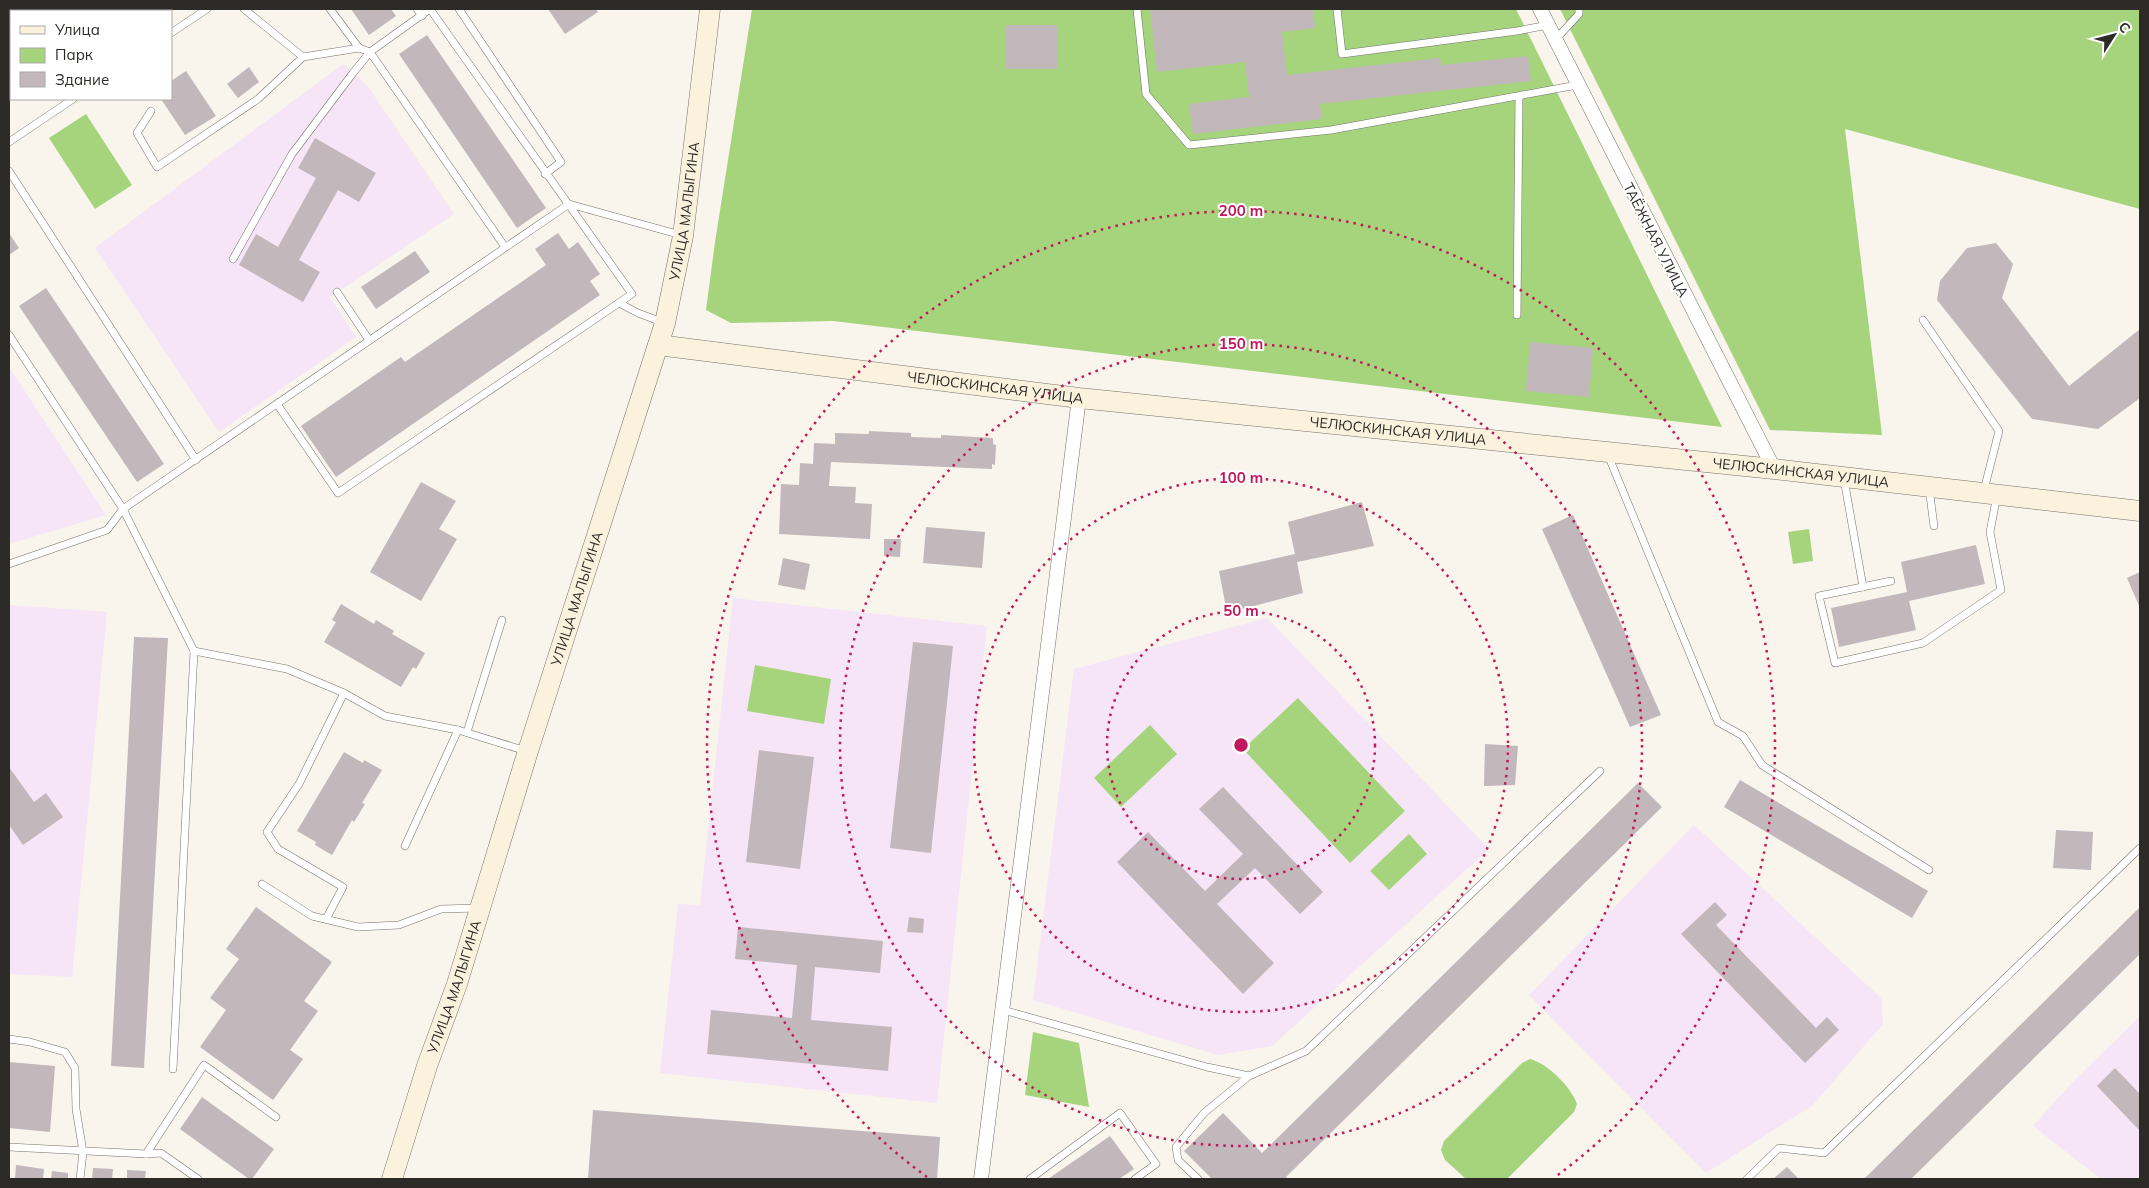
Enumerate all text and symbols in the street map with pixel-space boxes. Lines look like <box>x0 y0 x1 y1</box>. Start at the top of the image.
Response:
legend <box>10 10 172 100</box>
north arrow <box>2089 10 2139 60</box>
text: С <box>2114 18 2135 37</box>
text: Улица <box>54 20 100 39</box>
text: Парк <box>55 45 94 64</box>
text: Здание <box>55 70 109 89</box>
street label: УЛИЦА МАЛЫГИНА <box>665 140 703 283</box>
street label: ТАЁЖНАЯ УЛИЦА <box>1619 180 1693 301</box>
text: 200 m <box>1219 201 1263 220</box>
text: 150 m <box>1219 334 1263 353</box>
street label: ЧЕЛЮСКИНСКАЯ УЛИЦА <box>906 367 1085 408</box>
street label: ЧЕЛЮСКИНСКАЯ УЛИЦА <box>1309 413 1488 449</box>
street label: ЧЕЛЮСКИНСКАЯ УЛИЦА <box>1712 454 1891 491</box>
text: 100 m <box>1219 468 1263 487</box>
street label: УЛИЦА МАЛЫГИНА <box>546 529 607 669</box>
text: 50 m <box>1223 601 1259 620</box>
centre of rings <box>1232 736 1250 754</box>
street label: УЛИЦА МАЛЫГИНА <box>423 917 485 1057</box>

